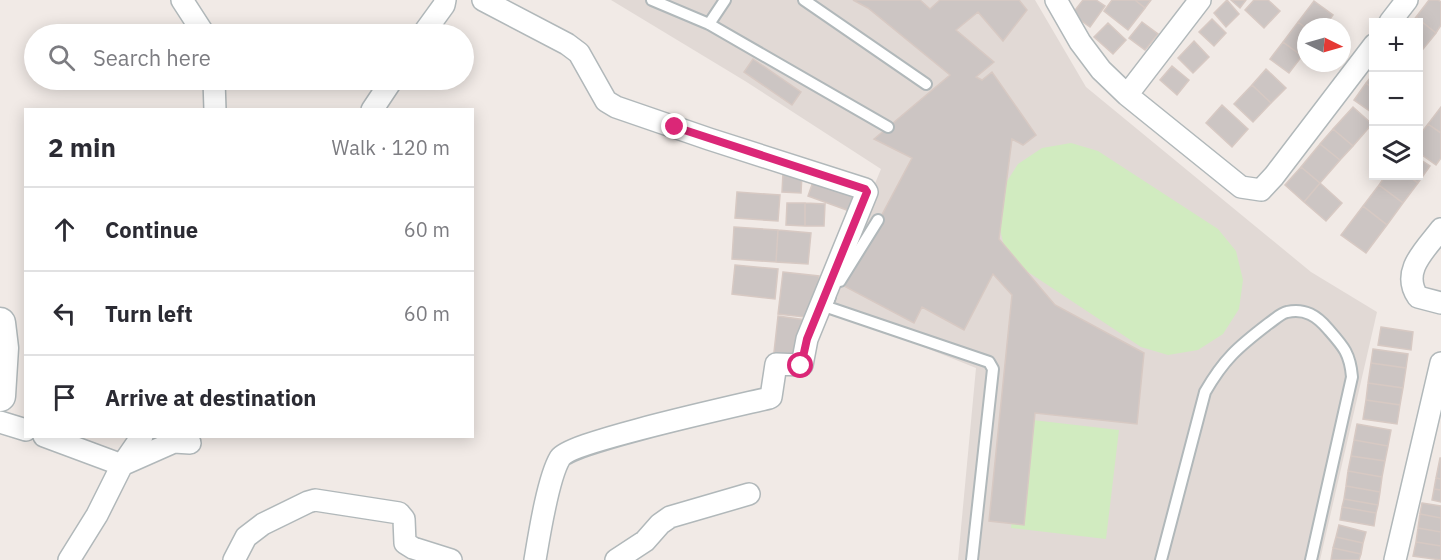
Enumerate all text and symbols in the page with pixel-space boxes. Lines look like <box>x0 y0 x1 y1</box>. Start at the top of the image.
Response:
north arrow <box>1297 18 1351 72</box>
map controls <box>1369 18 1423 180</box>
button: + <box>1369 18 1423 72</box>
search box <box>24 24 474 90</box>
icon: search <box>45 41 78 74</box>
text: Search here <box>93 43 211 72</box>
button: − <box>1369 72 1423 126</box>
route end <box>661 113 687 139</box>
button: layers <box>1369 126 1423 180</box>
text: 2 min <box>48 130 116 164</box>
text: Walk · 120 m <box>332 134 450 161</box>
icon: ahead <box>48 213 81 246</box>
text: Continue <box>105 215 198 244</box>
text: 60 m <box>404 216 450 243</box>
icon: left <box>48 297 81 330</box>
text: Turn left <box>105 299 193 328</box>
text: 60 m <box>404 300 450 327</box>
route start <box>787 352 813 378</box>
icon: arrive <box>48 381 81 414</box>
text: Arrive at destination <box>105 383 316 412</box>

